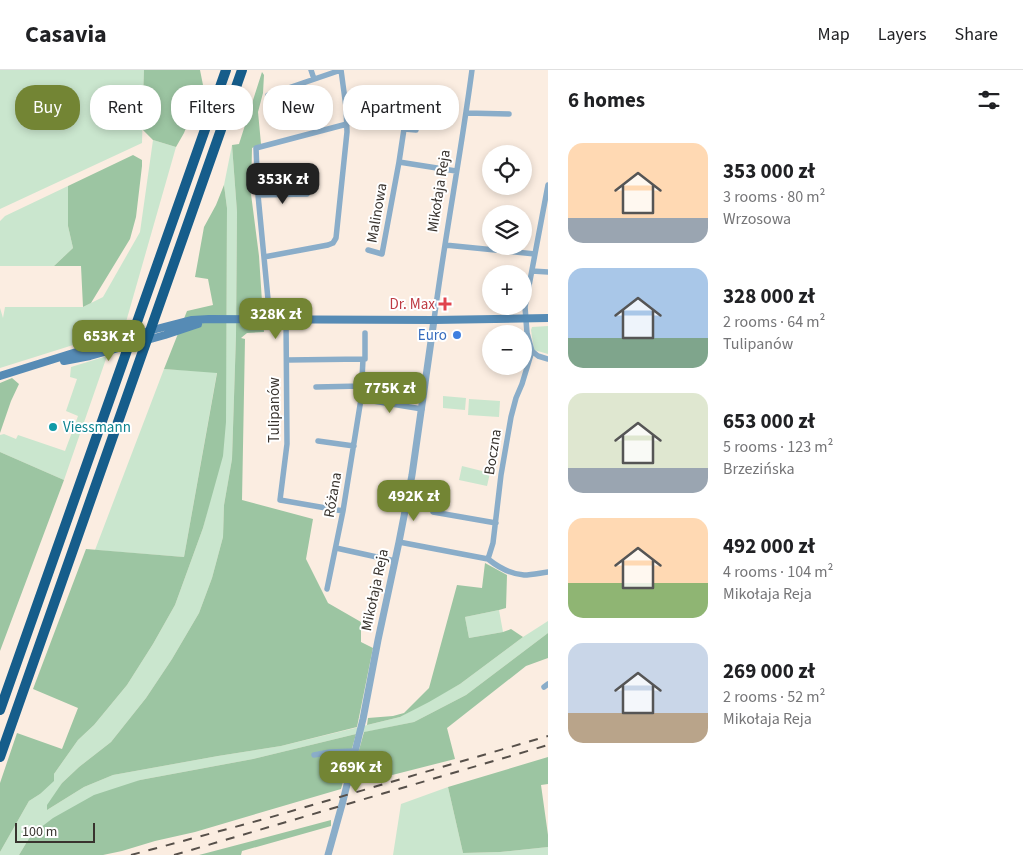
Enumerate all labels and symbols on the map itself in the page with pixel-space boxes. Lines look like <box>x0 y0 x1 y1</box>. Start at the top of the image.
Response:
street label: Mikołaja Reja <box>422 148 456 234</box>
pin: 353K zł <box>237 162 329 205</box>
street label: Malinowa <box>361 181 393 245</box>
place label: Dr. Max <box>390 294 435 315</box>
pin: 328K zł <box>230 298 322 340</box>
marker: Dr. Max <box>439 298 451 310</box>
pin: 653K zł <box>63 320 155 362</box>
place label: Euro <box>418 325 447 346</box>
marker: Euro <box>451 329 463 341</box>
pin: 775K zł <box>344 372 436 414</box>
street label: Tulipanów <box>264 377 285 443</box>
place label: Viessmann <box>63 417 131 438</box>
marker: Viessmann <box>47 421 59 433</box>
street label: Boczna <box>479 428 507 476</box>
street label: Różana <box>319 471 347 519</box>
pin: 492K zł <box>368 480 460 522</box>
street label: Mikołaja Reja <box>356 547 394 633</box>
pin: 269K zł <box>310 750 402 793</box>
scale bar <box>15 820 95 843</box>

